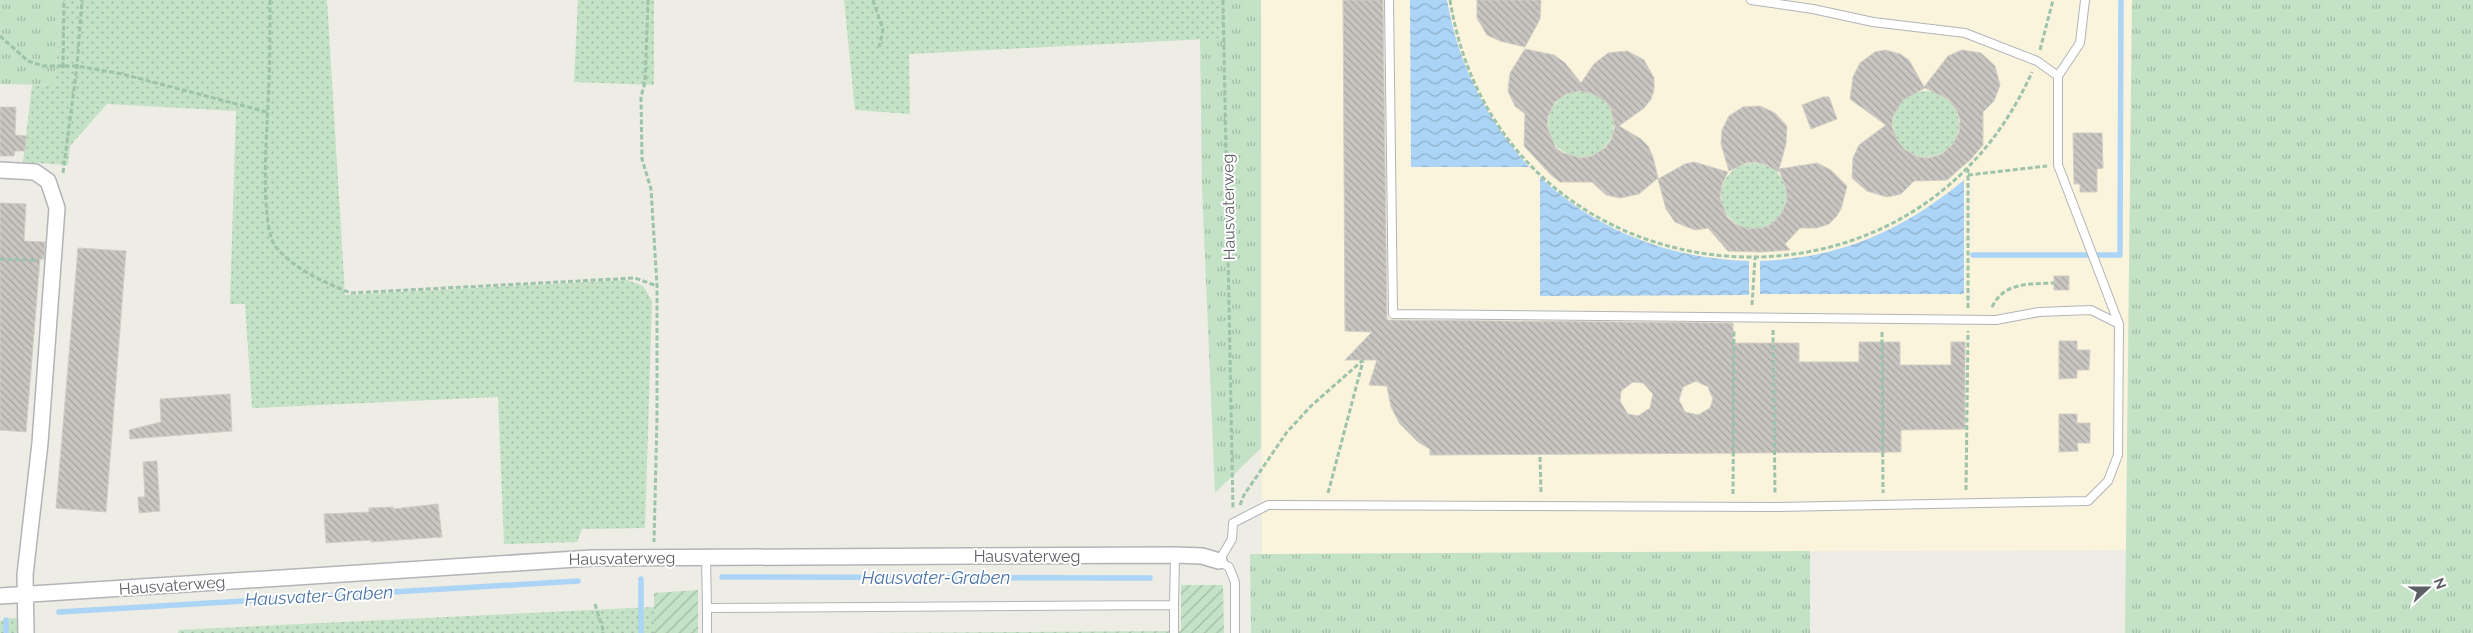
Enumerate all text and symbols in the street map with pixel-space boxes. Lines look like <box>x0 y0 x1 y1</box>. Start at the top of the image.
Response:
street label: Hausvaterweg <box>1218 153 1239 261</box>
street label: Hausvaterweg <box>974 547 1080 566</box>
street label: Hausvaterweg <box>568 548 676 569</box>
north arrow <box>2403 563 2453 613</box>
water label: Hausvater-Graben <box>862 567 1010 588</box>
street label: Hausvaterweg <box>118 572 226 599</box>
text: N <box>2431 575 2450 591</box>
water label: Hausvater-Graben <box>244 581 394 610</box>

